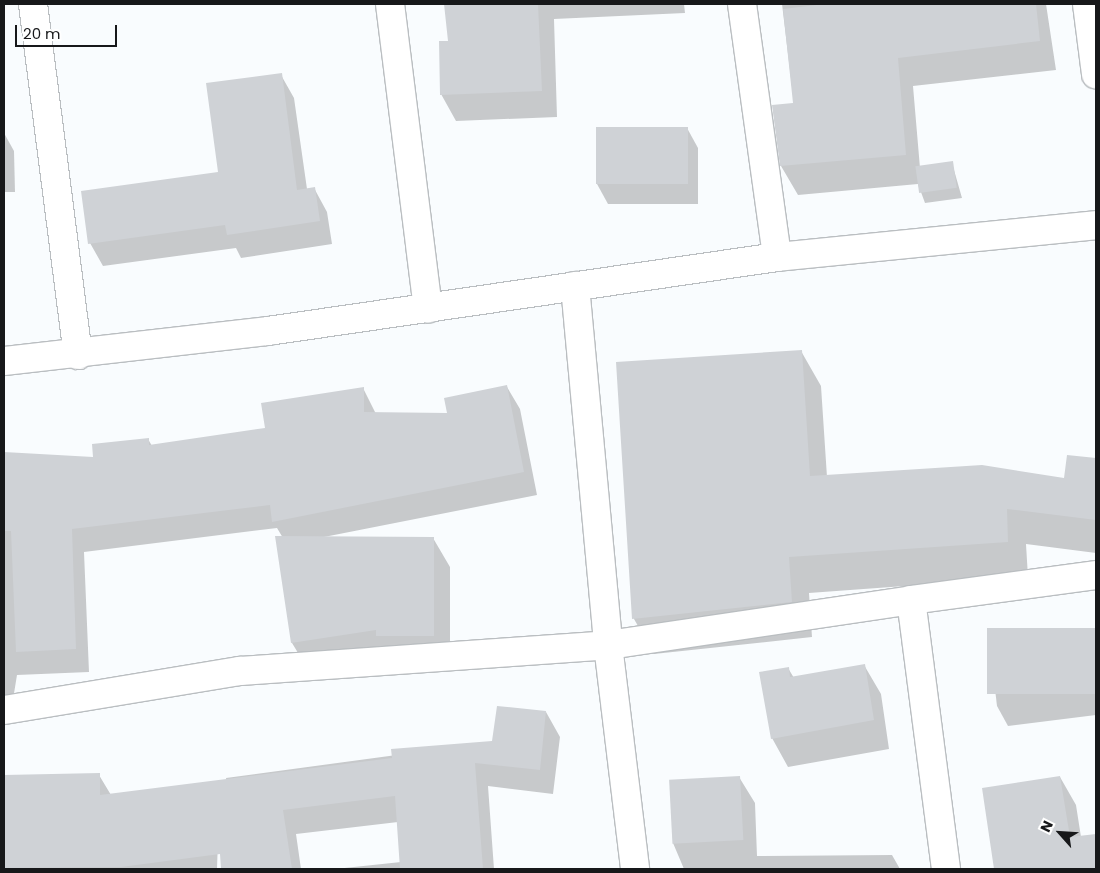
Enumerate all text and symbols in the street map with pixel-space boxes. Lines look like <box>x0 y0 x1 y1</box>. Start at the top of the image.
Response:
scale bar <box>18 15 120 47</box>
text: 20 m <box>23 23 61 44</box>
north arrow <box>1035 808 1085 858</box>
text: N <box>1035 817 1058 836</box>

